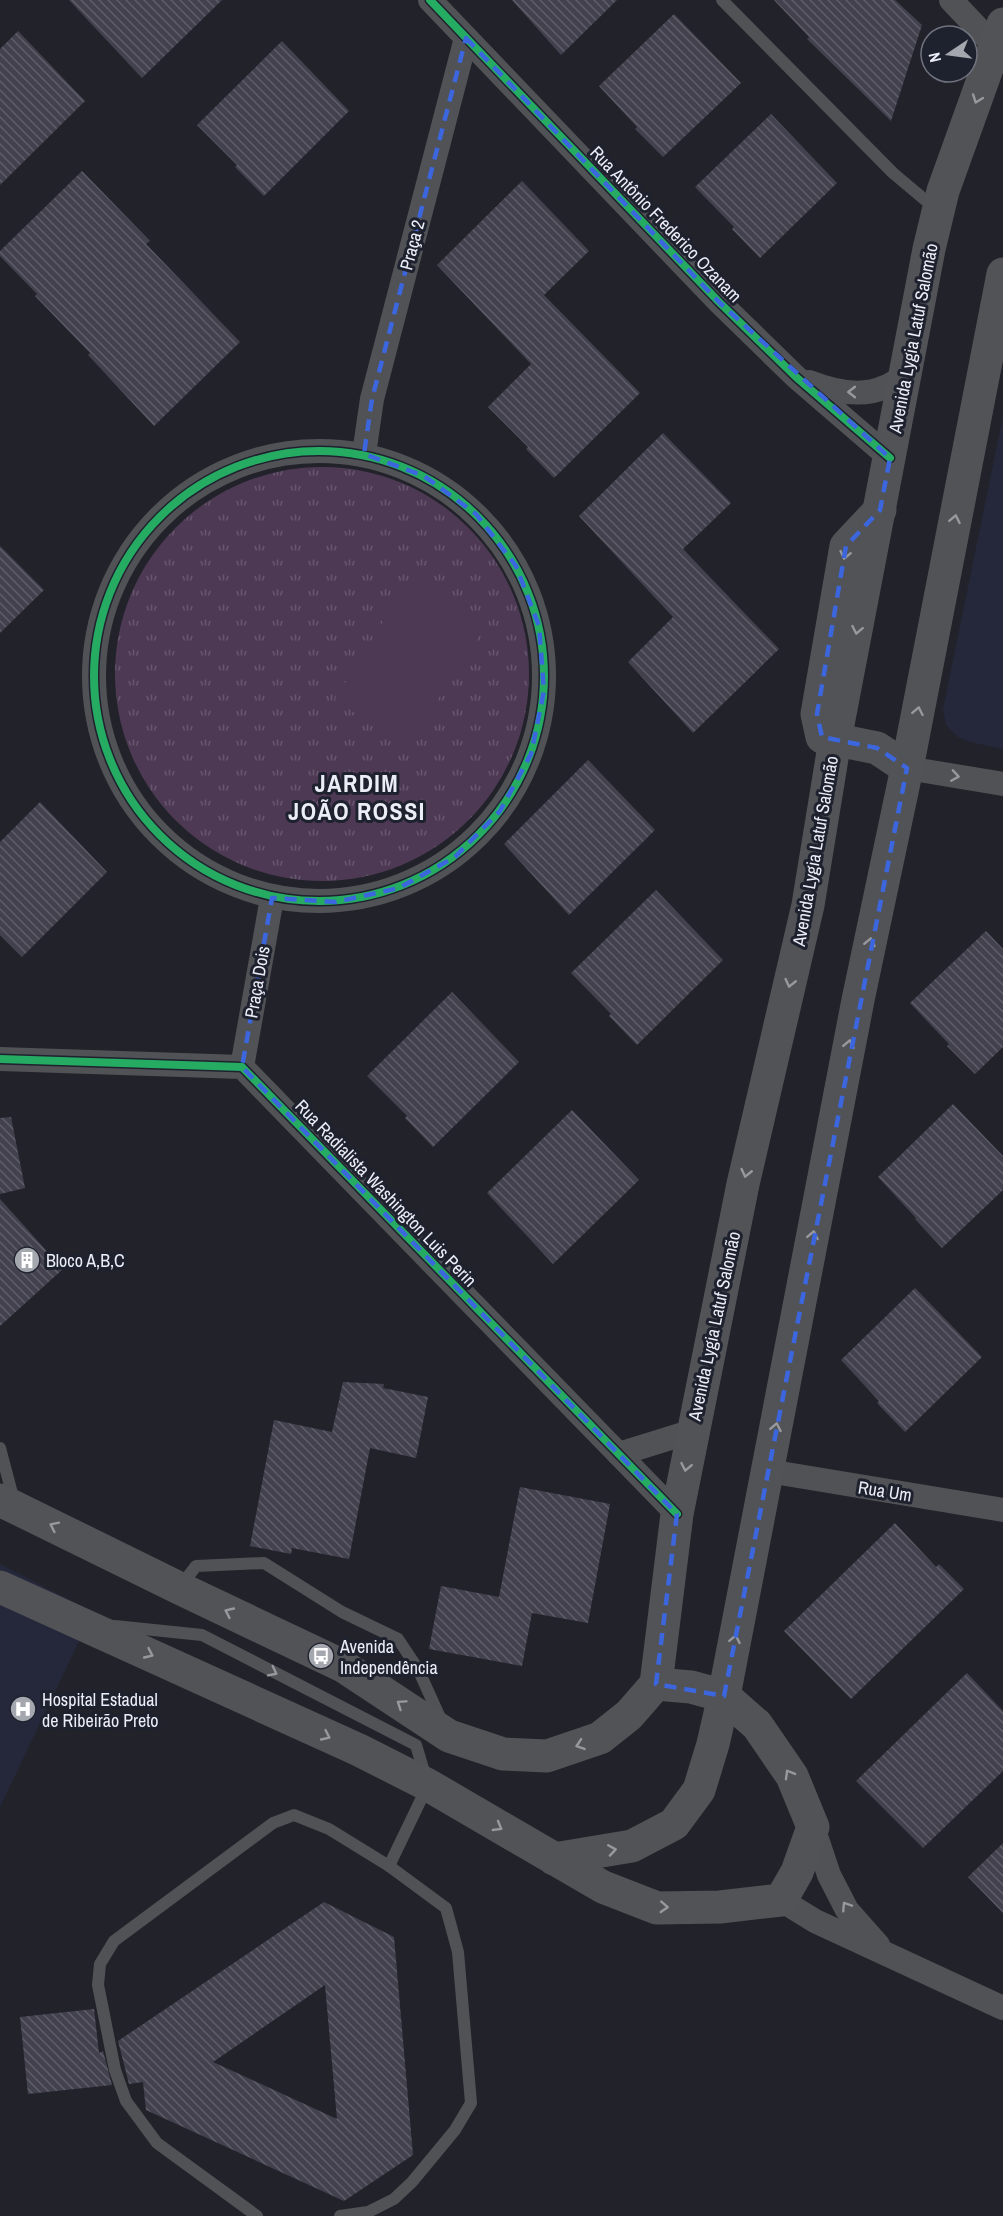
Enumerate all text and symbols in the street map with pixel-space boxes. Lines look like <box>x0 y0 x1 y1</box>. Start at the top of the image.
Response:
north arrow <box>919 24 979 84</box>
text: N <box>923 50 946 64</box>
one-way arrow <box>972 93 984 104</box>
street label: Rua Antônio Frederico Ozanam <box>585 140 747 308</box>
street label: Praça 2 <box>393 217 431 273</box>
street label: Avenida Lygia Latuf Salomão <box>882 241 944 436</box>
one-way arrow <box>847 386 856 398</box>
one-way arrow <box>948 515 961 525</box>
one-way arrow <box>839 550 852 560</box>
one-way arrow <box>851 624 864 634</box>
one-way arrow <box>911 706 924 716</box>
street label: Avenida Lygia Latuf Salomão <box>786 754 844 949</box>
district label: JARDIM JOÃO ROSSI <box>288 767 426 827</box>
one-way arrow <box>950 769 960 782</box>
one-way arrow <box>863 938 876 948</box>
street label: Praça Dois <box>238 944 276 1020</box>
one-way arrow <box>784 978 797 988</box>
one-way arrow <box>842 1039 855 1049</box>
street label: Rua Radialista Washington Luis Perin <box>290 1094 482 1292</box>
one-way arrow <box>740 1168 753 1178</box>
street label: Avenida Lygia Latuf Salomão <box>682 1229 746 1424</box>
one-way arrow <box>806 1231 819 1241</box>
building icon: Bloco A,B,C <box>12 1245 42 1275</box>
place label: Bloco A,B,C <box>46 1248 125 1273</box>
one-way arrow <box>769 1422 782 1432</box>
one-way arrow <box>680 1461 693 1471</box>
street label: Rua Um <box>856 1474 914 1508</box>
one-way arrow <box>49 1522 60 1534</box>
one-way arrow <box>225 1608 236 1620</box>
place label: Avenida Independência <box>339 1634 438 1680</box>
one-way arrow <box>728 1634 741 1644</box>
bus stop icon: Avenida Independência <box>306 1641 336 1671</box>
one-way arrow <box>142 1647 153 1659</box>
one-way arrow <box>267 1665 278 1676</box>
place label: Hospital Estadual de Ribeirão Preto <box>42 1687 159 1733</box>
hospital icon: Hospital Estadual de Ribeirão Preto <box>8 1694 38 1724</box>
one-way arrow <box>396 1700 407 1711</box>
one-way arrow <box>320 1728 331 1740</box>
one-way arrow <box>575 1737 586 1750</box>
one-way arrow <box>785 1770 797 1780</box>
one-way arrow <box>492 1819 503 1831</box>
one-way arrow <box>607 1844 616 1856</box>
one-way arrow <box>660 1901 669 1914</box>
one-way arrow <box>842 1902 853 1913</box>

